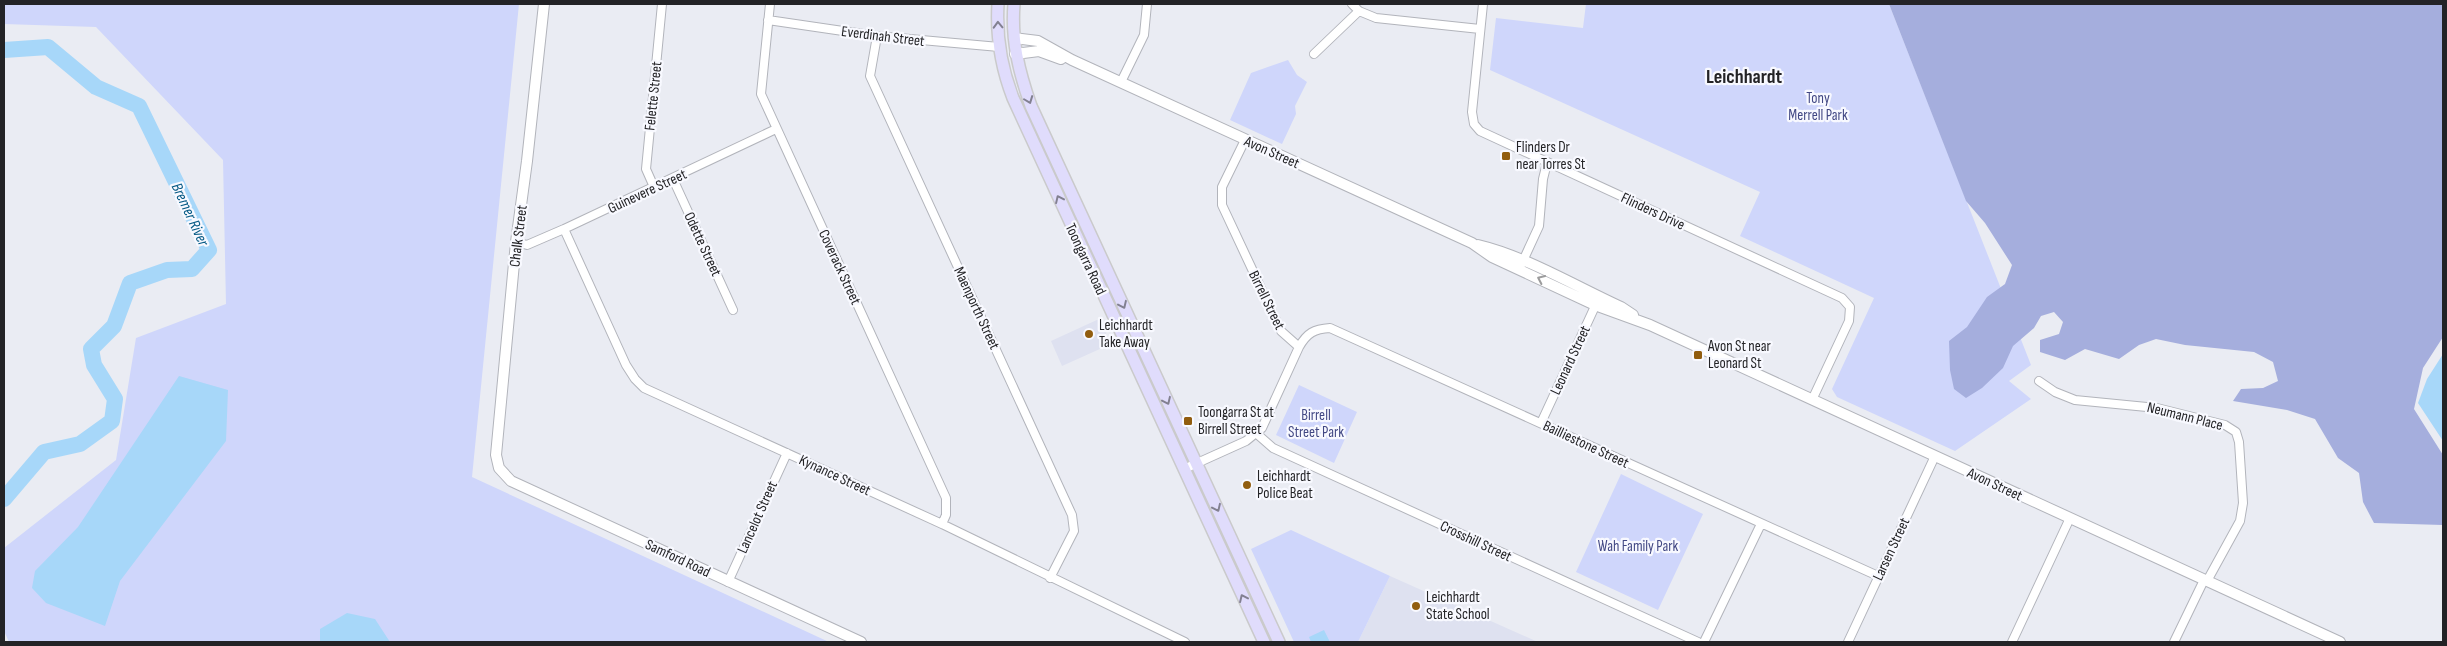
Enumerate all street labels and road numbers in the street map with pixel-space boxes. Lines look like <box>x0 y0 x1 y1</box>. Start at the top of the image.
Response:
street label: Everdinah Street <box>840 22 926 51</box>
street label: Felette Street <box>640 60 667 132</box>
street label: Avon Street <box>1240 131 1303 173</box>
street label: Guinevere Street <box>605 165 690 218</box>
street label: Flinders Drive <box>1618 188 1688 235</box>
street label: Chalk Street <box>505 204 532 268</box>
street label: Odette Street <box>679 209 726 280</box>
street label: Toongarra Road <box>1061 220 1110 298</box>
street label: Coverack Street <box>814 227 865 308</box>
street label: Maenporth Street <box>949 264 1004 353</box>
street label: Birrell Street <box>1244 268 1289 333</box>
street label: Leonard Street <box>1546 322 1595 398</box>
street label: Neumann Place <box>2145 398 2225 435</box>
street label: Bailliestone Street <box>1540 416 1632 473</box>
street label: Kynance Street <box>796 451 874 500</box>
street label: Avon Street <box>1963 463 2026 506</box>
street label: Lancelot Street <box>733 478 782 556</box>
street label: Larsen Street <box>1869 514 1914 584</box>
street label: Crosshill Street <box>1437 517 1515 566</box>
street label: Samford Road <box>642 535 713 582</box>

